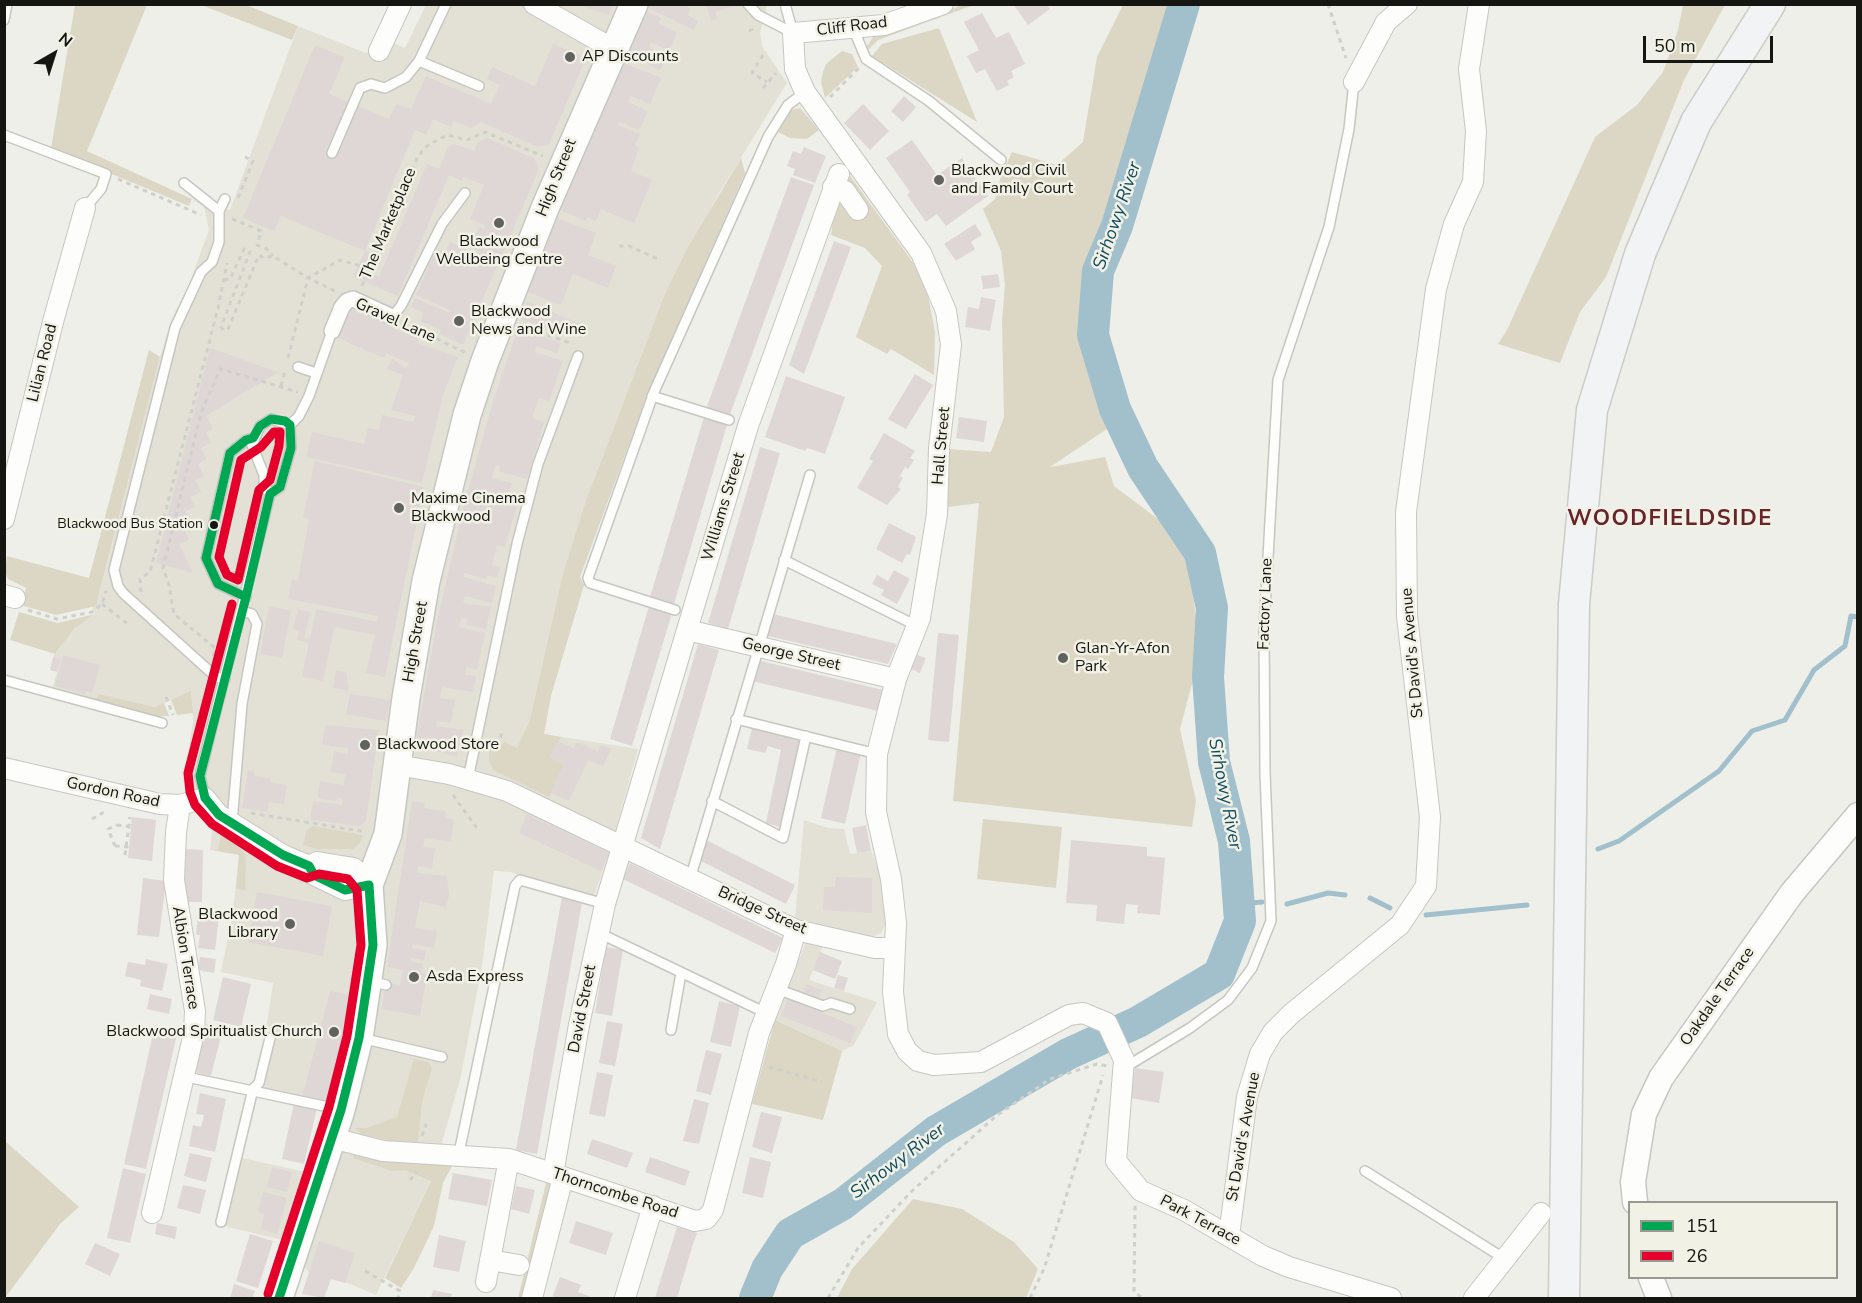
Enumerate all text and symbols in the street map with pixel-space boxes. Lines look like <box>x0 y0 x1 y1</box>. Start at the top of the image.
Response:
street label: Cliff Road <box>816 13 888 41</box>
north arrow <box>24 24 84 84</box>
scale bar <box>1646 24 1776 62</box>
text: N <box>54 28 77 52</box>
text: 50 m <box>1654 34 1696 58</box>
place label: AP Discounts <box>582 47 679 67</box>
marker: AP Discounts <box>563 50 577 64</box>
street label: High Street <box>533 136 581 220</box>
water label: Sirhowy River <box>1089 159 1147 273</box>
place label: Blackwood Civil and Family Court <box>951 161 1073 199</box>
street label: The Marketplace <box>357 165 421 283</box>
marker: Blackwood Civil and Family Court <box>932 173 946 187</box>
marker: Blackwood Wellbeing Centre <box>492 216 506 230</box>
place label: Blackwood Wellbeing Centre <box>436 232 562 270</box>
street label: Gravel Lane <box>352 295 438 347</box>
place label: Blackwood News and Wine <box>471 302 586 340</box>
marker: Blackwood News and Wine <box>452 314 466 328</box>
street label: Lilian Road <box>24 322 62 404</box>
street label: Hall Street <box>929 406 955 486</box>
street label: Williams Street <box>698 451 750 563</box>
place label: Maxime Cinema Blackwood <box>411 489 526 527</box>
marker: Maxime Cinema Blackwood <box>392 501 406 515</box>
district label: WOODFIELDSIDE <box>1567 507 1773 533</box>
place label: Blackwood Bus Station <box>57 517 203 533</box>
marker: Blackwood Bus Station <box>208 519 220 531</box>
street label: Factory Lane <box>1255 558 1277 650</box>
street label: St David's Avenue <box>1398 587 1428 719</box>
street label: High Street <box>399 600 433 684</box>
street label: George Street <box>740 634 842 676</box>
place label: Glan-Yr-Afon Park <box>1075 639 1170 677</box>
marker: Glan-Yr-Afon Park <box>1056 651 1070 665</box>
place label: Blackwood Store <box>377 735 499 755</box>
water label: Sirhowy River <box>1203 737 1245 851</box>
marker: Blackwood Store <box>358 738 372 752</box>
street label: Gordon Road <box>65 774 161 812</box>
street label: Bridge Street <box>715 883 809 939</box>
street label: Albion Terrace <box>167 905 203 1011</box>
place label: Blackwood Library <box>198 905 278 943</box>
marker: Blackwood Library <box>283 917 297 931</box>
street label: Oakdale Terrace <box>1677 944 1759 1050</box>
street label: David Street <box>565 963 601 1055</box>
place label: Asda Express <box>426 967 524 987</box>
marker: Asda Express <box>407 970 421 984</box>
place label: Blackwood Spiritualist Church <box>106 1022 322 1042</box>
marker: Blackwood Spiritualist Church <box>327 1025 341 1039</box>
street label: St David's Avenue <box>1223 1071 1265 1203</box>
water label: Sirhowy River <box>847 1120 949 1204</box>
street label: Thorncombe Road <box>550 1165 680 1223</box>
street label: Park Terrace <box>1156 1192 1244 1250</box>
legend <box>1628 1201 1838 1279</box>
text: 151 <box>1686 1214 1718 1238</box>
text: 26 <box>1686 1244 1708 1268</box>

